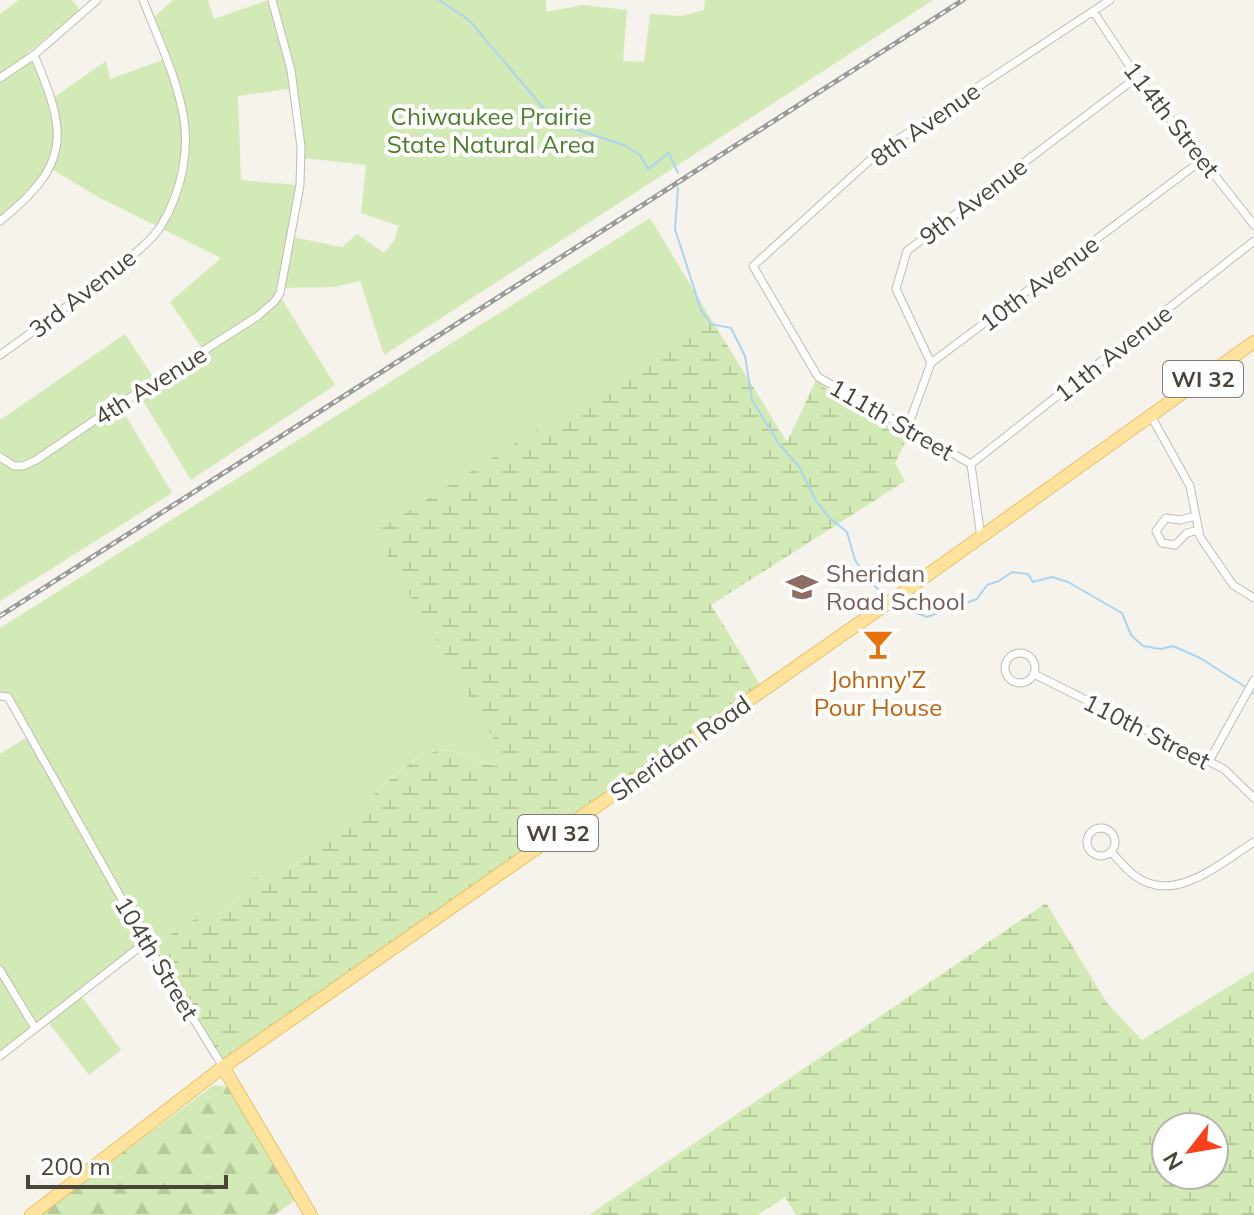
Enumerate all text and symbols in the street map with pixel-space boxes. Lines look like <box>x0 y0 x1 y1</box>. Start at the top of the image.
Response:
street label: 114th Street <box>1118 55 1226 183</box>
street label: 8th Avenue <box>864 75 986 173</box>
park label: Chiwaukee Prairie State Natural Area <box>387 101 595 159</box>
street label: 9th Avenue <box>913 151 1033 251</box>
street label: 10th Avenue <box>974 229 1104 337</box>
street label: 3rd Avenue <box>23 242 141 344</box>
street label: 11th Avenue <box>1048 298 1178 408</box>
street label: 4th Avenue <box>88 339 212 431</box>
road number: WI 32 <box>1163 361 1243 397</box>
street label: 111th Street <box>825 371 959 467</box>
place label: Sheridan Road School <box>826 558 965 616</box>
school or university icon: Sheridan Road School <box>785 570 819 604</box>
bar icon: Johnny'Z Pour House <box>861 627 895 661</box>
place label: Johnny'Z Pour House <box>814 664 942 722</box>
street label: 110th Street <box>1079 686 1215 776</box>
street label: Sheridan Road <box>604 689 756 807</box>
road number: WI 32 <box>518 815 598 851</box>
street label: 104th Street <box>109 891 205 1025</box>
north arrow <box>1150 1111 1230 1191</box>
scale bar <box>28 1139 226 1189</box>
text: N <box>1157 1147 1189 1176</box>
text: 200 m <box>40 1151 111 1181</box>

